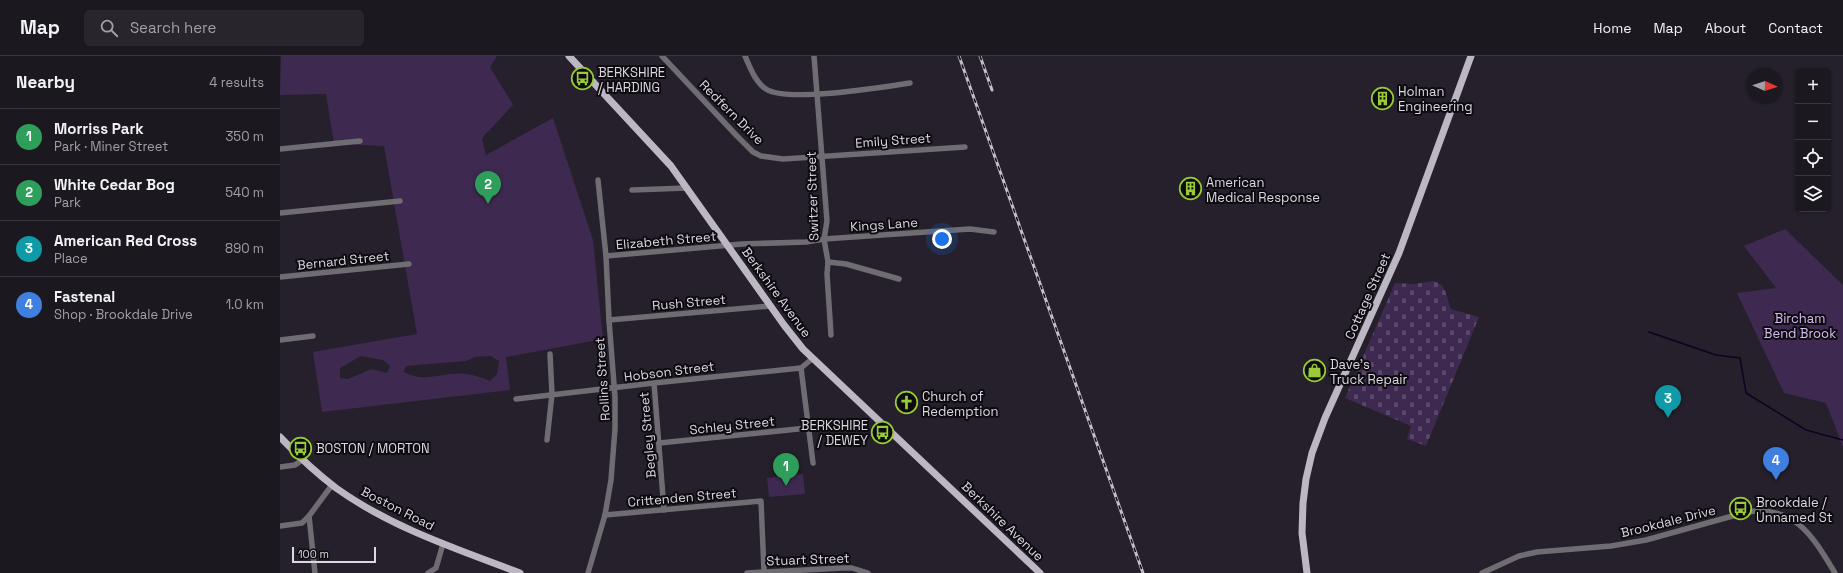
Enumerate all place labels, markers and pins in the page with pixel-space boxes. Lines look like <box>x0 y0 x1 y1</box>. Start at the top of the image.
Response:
place label: BERKSHIRE / HARDING <box>598 64 665 96</box>
bus stop icon: BERKSHIRE / HARDING <box>569 66 595 92</box>
place label: Holman Engineering <box>1398 83 1473 115</box>
building icon: Holman Engineering <box>1370 85 1396 111</box>
pin: 2 <box>475 171 501 204</box>
place label: American Medical Response <box>1206 174 1320 206</box>
building icon: American Medical Response <box>1178 176 1204 202</box>
place label: Dave's Truck Repair <box>1330 356 1408 388</box>
shop icon: Dave's Truck Repair <box>1301 358 1327 384</box>
pin: 3 <box>1655 385 1681 418</box>
place label: Church of Redemption <box>922 388 998 420</box>
church icon: Church of Redemption <box>893 390 919 416</box>
place label: BERKSHIRE / DEWEY <box>801 417 868 449</box>
bus stop icon: BERKSHIRE / DEWEY <box>870 419 896 445</box>
bus stop icon: BOSTON / MORTON <box>287 435 313 461</box>
place label: BOSTON / MORTON <box>316 440 430 457</box>
pin: 4 <box>1763 447 1789 480</box>
pin: 1 <box>773 453 799 486</box>
place label: Brookdale / Unnamed St <box>1756 494 1833 526</box>
bus stop icon: Brookdale / Unnamed St <box>1728 496 1754 522</box>

